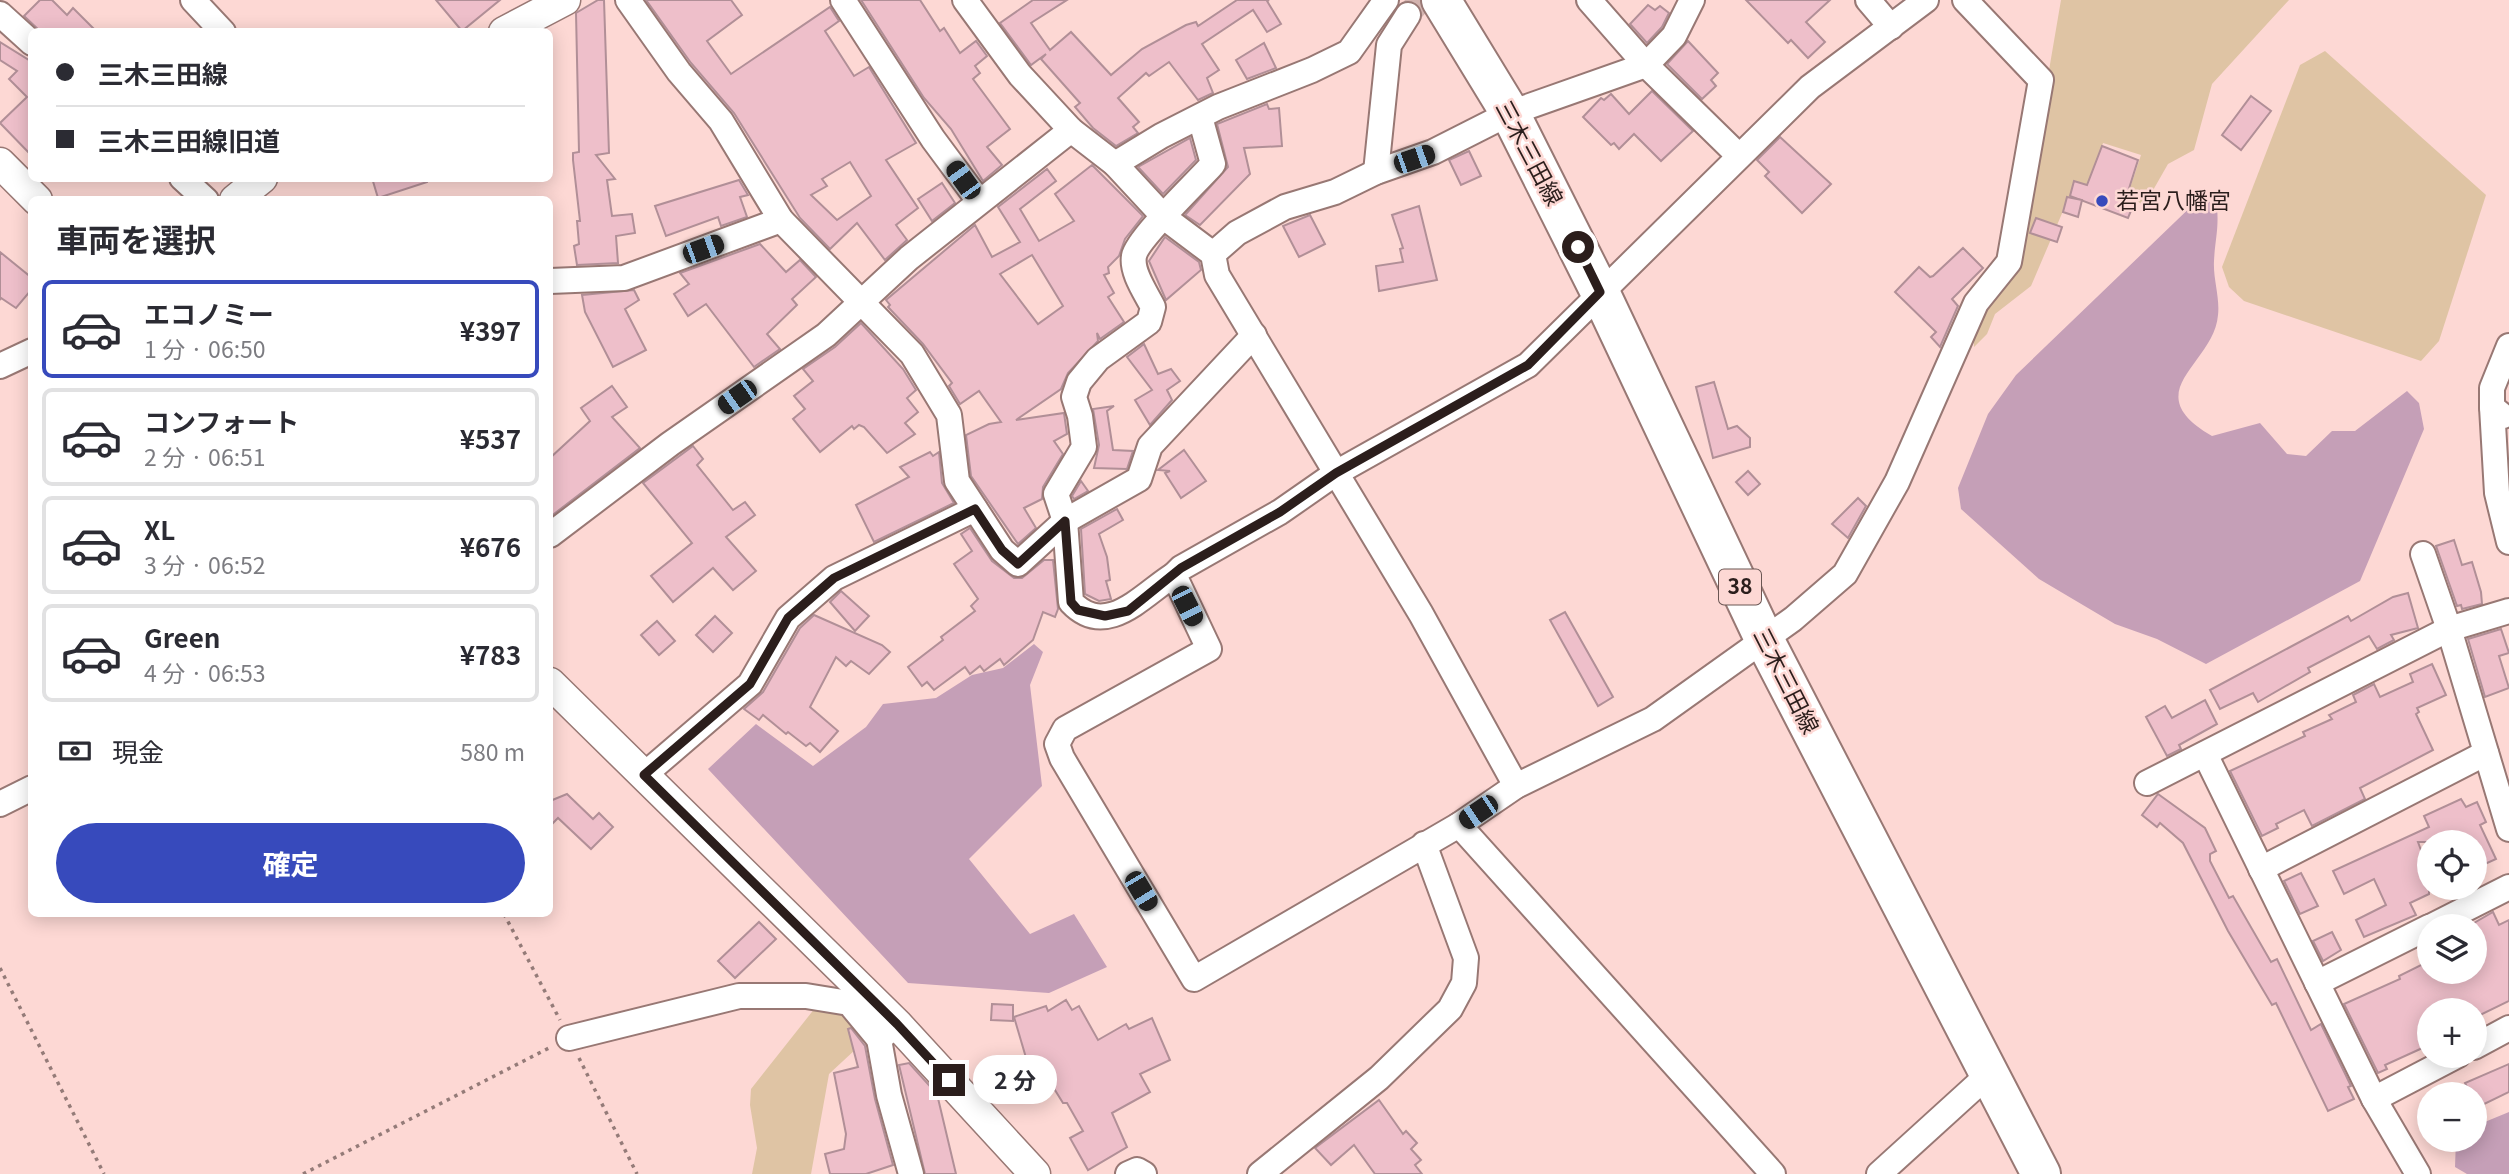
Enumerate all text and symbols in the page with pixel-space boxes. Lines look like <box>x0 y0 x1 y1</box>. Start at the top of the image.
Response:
text: 三木三田線 <box>98 54 228 91</box>
street label: 三木三田線 <box>1489 93 1573 211</box>
text: 三木三田線旧道 <box>98 121 280 158</box>
car <box>1391 142 1438 176</box>
car <box>943 157 984 203</box>
place label: 若宮八幡宮 <box>2116 182 2231 216</box>
marker: 若宮八幡宮 <box>2094 193 2110 209</box>
text: 車両を選択 <box>56 215 216 261</box>
route start <box>1562 231 1594 263</box>
car <box>680 232 727 266</box>
text: エコノミー <box>144 294 274 331</box>
icon: car <box>60 298 123 361</box>
text: ¥397 <box>460 311 521 348</box>
text: 1 分 · 06:50 <box>144 331 266 365</box>
car <box>714 376 761 418</box>
text: コンフォート <box>144 402 299 439</box>
icon: car <box>60 406 123 469</box>
text: ¥537 <box>460 419 521 456</box>
text: 2 分 · 06:51 <box>144 439 266 473</box>
text: XL <box>144 510 175 547</box>
icon: car <box>60 514 123 577</box>
text: ¥676 <box>460 527 521 564</box>
text: 3 分 · 06:52 <box>144 547 266 581</box>
road number: 38 <box>1719 570 1761 604</box>
car <box>1169 583 1206 629</box>
text: Green <box>144 618 220 655</box>
street label: 三木三田線 <box>1747 621 1829 739</box>
icon: car <box>60 622 123 685</box>
text: ¥783 <box>460 635 521 672</box>
text: 4 分 · 06:53 <box>144 655 266 689</box>
icon: cash <box>56 732 94 770</box>
text: 現金 <box>112 732 164 769</box>
text: 580 m <box>460 734 525 768</box>
car <box>1455 792 1502 832</box>
button: 確定 <box>56 823 525 903</box>
map controls <box>2417 830 2487 1152</box>
button: locate <box>2417 830 2487 900</box>
car <box>1122 868 1161 914</box>
button: layers <box>2417 914 2487 984</box>
button: + <box>2417 998 2487 1068</box>
callout: 2 分 <box>974 1056 1058 1104</box>
text: 2 分 <box>994 1062 1036 1096</box>
route end <box>933 1064 965 1096</box>
button: − <box>2417 1082 2487 1152</box>

